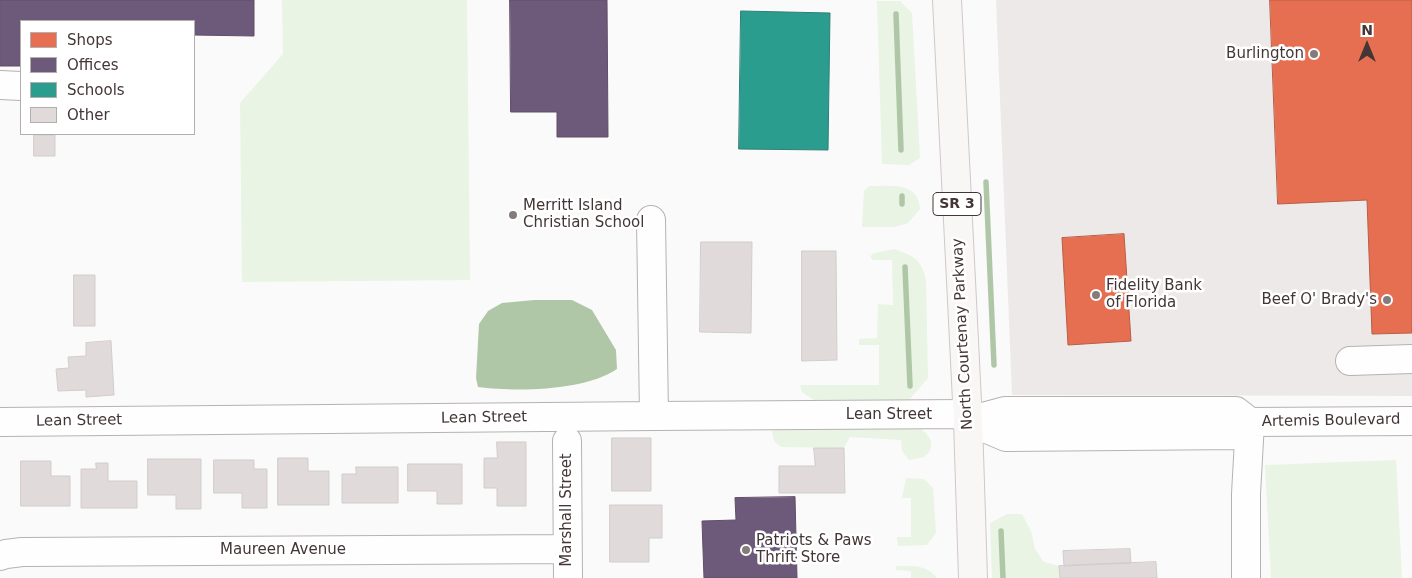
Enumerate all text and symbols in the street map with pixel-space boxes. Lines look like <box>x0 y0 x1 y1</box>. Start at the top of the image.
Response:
legend <box>20 20 195 135</box>
north arrow <box>1342 20 1392 70</box>
text: N <box>1361 22 1373 38</box>
text: Shops <box>67 31 113 49</box>
place label: Burlington <box>1226 45 1304 63</box>
marker: Burlington <box>1308 48 1320 60</box>
text: Offices <box>67 56 119 74</box>
text: Schools <box>67 81 125 99</box>
text: Other <box>67 106 110 124</box>
road number: SR 3 <box>933 192 981 215</box>
place label: Merritt Island Christian School <box>523 197 644 232</box>
marker: Merritt Island Christian School <box>507 209 519 221</box>
street label: North Courtenay Parkway <box>949 238 977 430</box>
place label: Fidelity Bank of Florida <box>1106 277 1202 312</box>
marker: Fidelity Bank of Florida <box>1090 289 1102 301</box>
place label: Beef O' Brady's <box>1262 291 1377 309</box>
marker: Beef O' Brady's <box>1381 294 1393 306</box>
street label: Lean Street <box>846 406 932 424</box>
street label: Lean Street <box>441 408 527 428</box>
street label: Lean Street <box>36 411 122 431</box>
street label: Artemis Boulevard <box>1261 411 1401 431</box>
street label: Marshall Street <box>558 453 576 567</box>
place label: Patriots & Paws Thrift Store <box>756 532 872 567</box>
street label: Maureen Avenue <box>220 541 346 559</box>
marker: Patriots & Paws Thrift Store <box>740 544 752 556</box>

